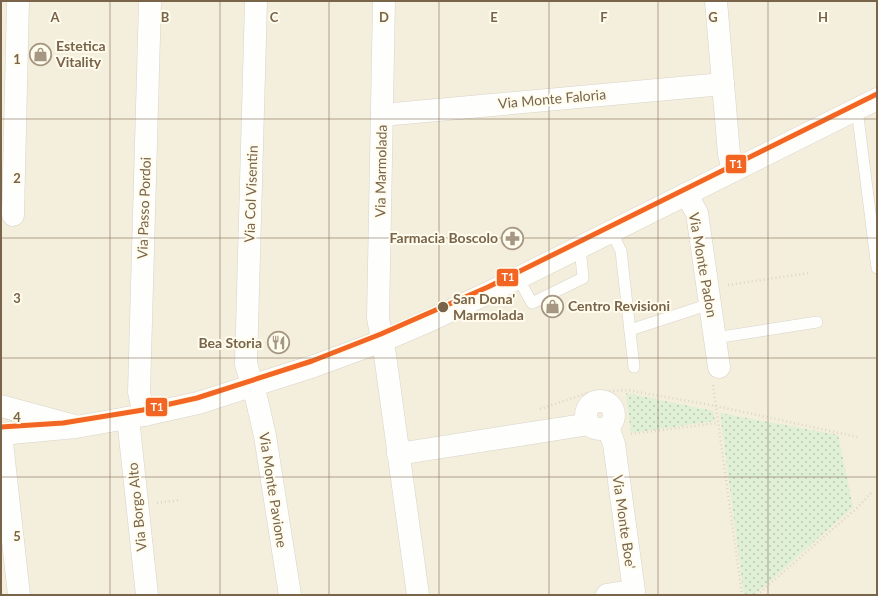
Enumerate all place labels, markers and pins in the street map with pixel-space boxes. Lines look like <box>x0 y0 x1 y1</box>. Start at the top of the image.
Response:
place label: Estetica Vitality <box>55 37 106 70</box>
shop icon: Estetica Vitality <box>28 41 54 67</box>
pharmacy icon: Farmacia Boscolo <box>500 225 526 251</box>
place label: Farmacia Boscolo <box>390 229 498 246</box>
place label: San Dona' Marmolada <box>453 290 524 323</box>
shop icon: Centro Revisioni <box>540 293 566 319</box>
place label: Centro Revisioni <box>568 297 670 314</box>
marker: San Dona' Marmolada <box>436 300 450 314</box>
restaurant icon: Bea Storia <box>265 330 291 356</box>
place label: Bea Storia <box>198 334 262 351</box>

